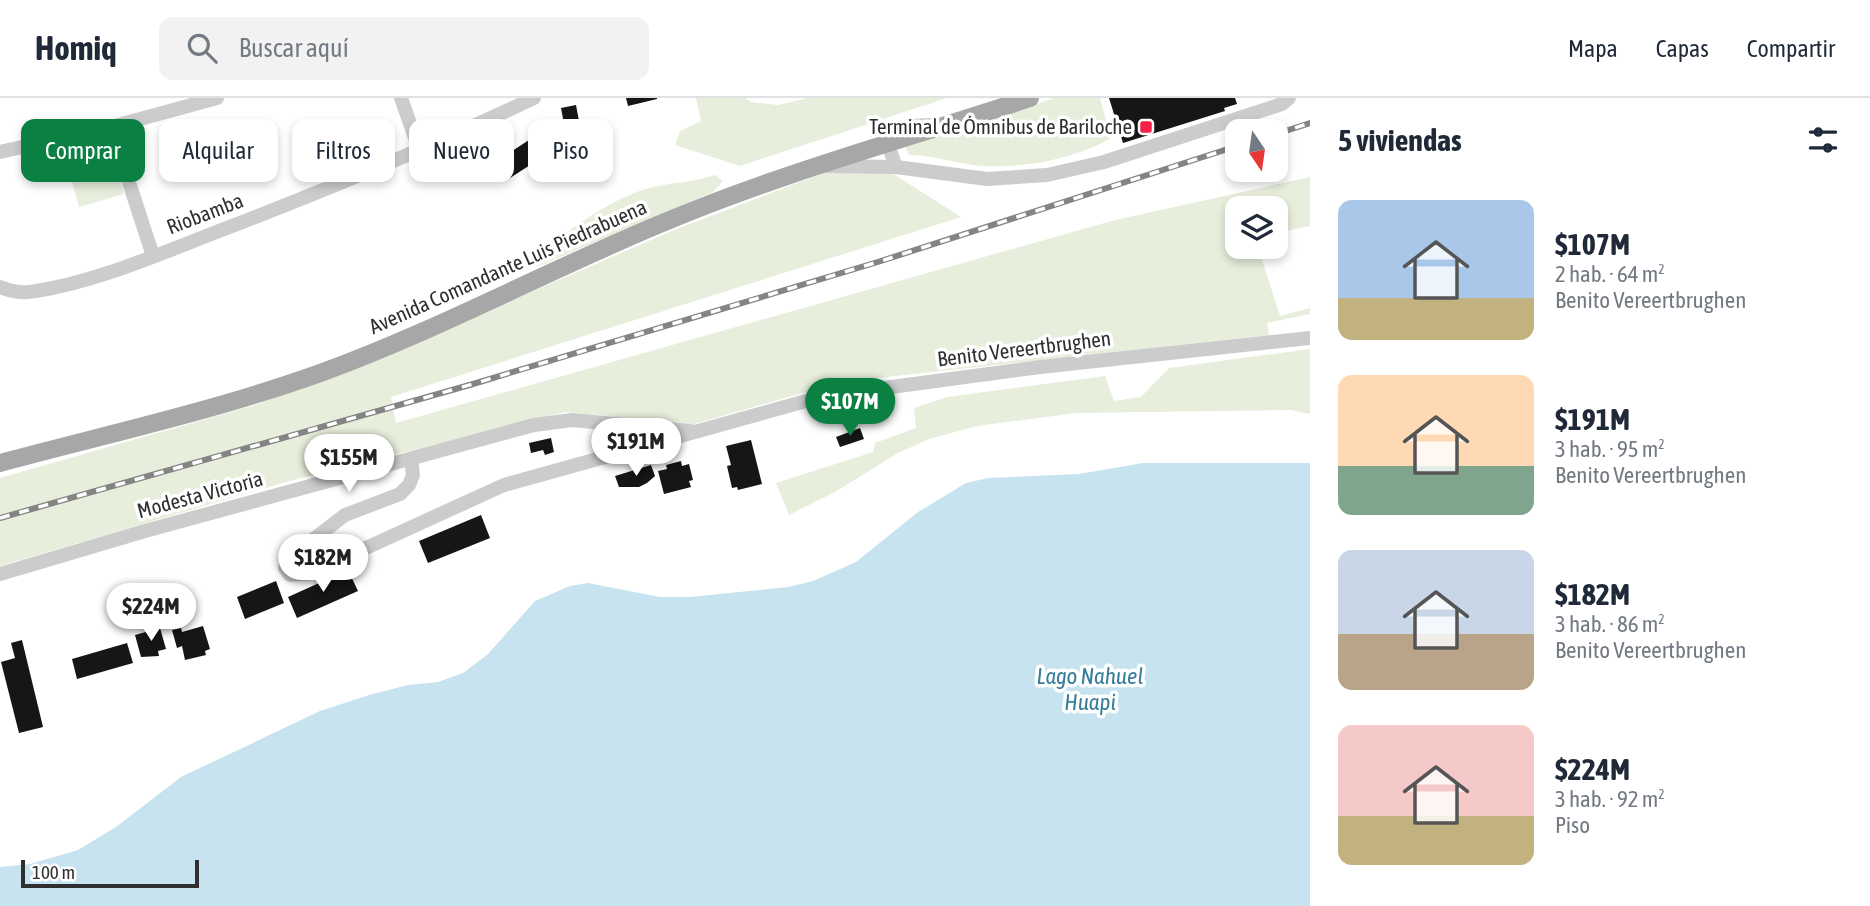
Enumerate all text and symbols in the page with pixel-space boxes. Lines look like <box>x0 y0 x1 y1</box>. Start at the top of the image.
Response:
search box <box>159 17 649 80</box>
text: Homiq <box>35 29 117 67</box>
icon: search <box>183 29 221 67</box>
text: Buscar aquí <box>239 33 349 63</box>
text: Mapa <box>1568 35 1618 62</box>
text: Capas <box>1656 35 1709 62</box>
text: Compartir <box>1747 35 1835 62</box>
place label: Terminal de Ómnibus de Bariloche <box>869 114 1132 138</box>
chip: Comprar <box>21 119 145 182</box>
chip: Alquilar <box>159 119 278 182</box>
chip: Filtros <box>292 119 395 182</box>
chip: Nuevo <box>409 119 514 182</box>
chip: Piso <box>528 119 613 182</box>
marker: Terminal de Ómnibus de Bariloche <box>1138 119 1154 135</box>
north arrow <box>1225 119 1288 182</box>
map controls <box>1225 119 1288 259</box>
icon: filters <box>1804 121 1842 159</box>
text: 5 viviendas <box>1338 123 1462 157</box>
street label: Riobamba <box>163 188 246 239</box>
street label: Avenida Comandante Luis Piedrabuena <box>365 194 650 338</box>
button: layers <box>1225 196 1288 259</box>
text: $107M <box>1555 227 1630 261</box>
icon: home <box>1394 228 1478 312</box>
text: 2 hab. · 64 m² <box>1555 261 1665 287</box>
text: Benito Vereertbrughen <box>1555 287 1746 313</box>
street label: Benito Vereertbrughen <box>936 325 1112 371</box>
pin: $107M <box>801 378 899 438</box>
text: $107M <box>821 388 879 414</box>
text: $191M <box>1555 402 1630 436</box>
icon: home <box>1394 403 1478 487</box>
pin: $191M <box>587 418 685 478</box>
text: $191M <box>607 428 665 454</box>
pin: $155M <box>300 434 398 494</box>
text: 3 hab. · 95 m² <box>1555 436 1665 462</box>
text: $155M <box>320 444 378 470</box>
text: Benito Vereertbrughen <box>1555 462 1746 488</box>
street label: Modesta Victoria <box>134 466 265 522</box>
pin: $182M <box>274 534 372 594</box>
text: $182M <box>294 544 352 570</box>
text: $182M <box>1555 577 1630 611</box>
icon: home <box>1394 578 1478 662</box>
pin: $224M <box>102 584 200 643</box>
text: $224M <box>122 593 180 619</box>
text: 3 hab. · 86 m² <box>1555 611 1665 637</box>
text: Benito Vereertbrughen <box>1555 637 1746 663</box>
water label: Lago Nahuel Huapi <box>1037 663 1144 715</box>
text: $224M <box>1555 752 1630 786</box>
icon: home <box>1394 753 1478 837</box>
text: 3 hab. · 92 m² <box>1555 786 1665 812</box>
text: Piso <box>1555 812 1590 838</box>
scale bar <box>21 857 200 889</box>
text: 100 m <box>32 861 75 883</box>

